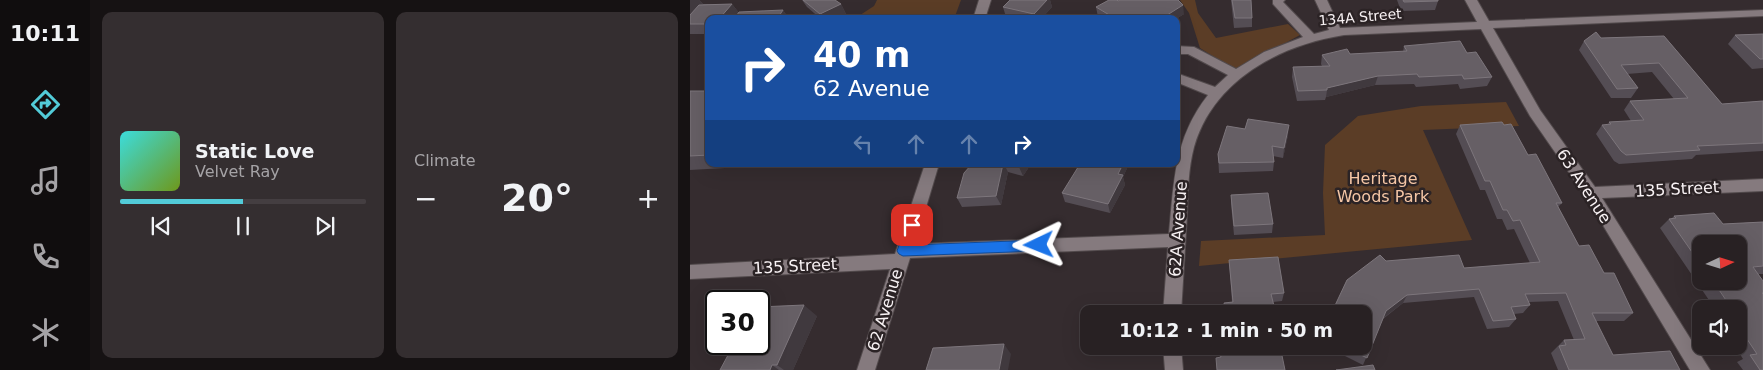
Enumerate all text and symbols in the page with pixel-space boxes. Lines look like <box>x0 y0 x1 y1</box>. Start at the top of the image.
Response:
street label: 134A Street <box>1318 5 1403 29</box>
text: 10:11 <box>10 21 80 46</box>
icon: right <box>730 35 795 100</box>
text: 40 m <box>813 35 910 75</box>
text: 62 Avenue <box>813 76 930 101</box>
icon: directions <box>28 87 63 122</box>
icon: left <box>849 130 877 158</box>
icon: ahead <box>902 130 930 158</box>
icon: ahead <box>955 130 983 158</box>
icon: right <box>1008 130 1036 158</box>
text: Static Love <box>195 140 315 162</box>
street label: 63 Avenue <box>1553 145 1615 227</box>
text: Climate <box>414 151 476 170</box>
text: Velvet Ray <box>195 162 280 181</box>
icon: music <box>28 163 63 198</box>
park label: Heritage Woods Park <box>1337 169 1430 206</box>
text: 20° <box>501 176 573 220</box>
street label: 135 Street <box>1634 177 1720 201</box>
street label: 62A Avenue <box>1165 181 1191 277</box>
text: − <box>414 182 437 215</box>
text: + <box>637 182 660 215</box>
pin <box>891 204 933 246</box>
icon: arrive <box>898 211 926 239</box>
icon: previous <box>147 212 175 240</box>
icon: pause <box>229 212 257 240</box>
icon: next <box>311 212 339 240</box>
position arrow <box>1012 218 1064 270</box>
north arrow <box>1692 235 1748 290</box>
map controls <box>1692 235 1747 355</box>
icon: phone <box>28 239 63 274</box>
street label: 135 Street <box>752 254 838 278</box>
street label: 62 Avenue <box>864 267 906 353</box>
speed limit sign: 30 <box>705 290 770 355</box>
button: sound <box>1692 300 1747 355</box>
icon: climate <box>28 315 63 350</box>
text: 10:12 · 1 min · 50 m <box>1119 319 1333 341</box>

